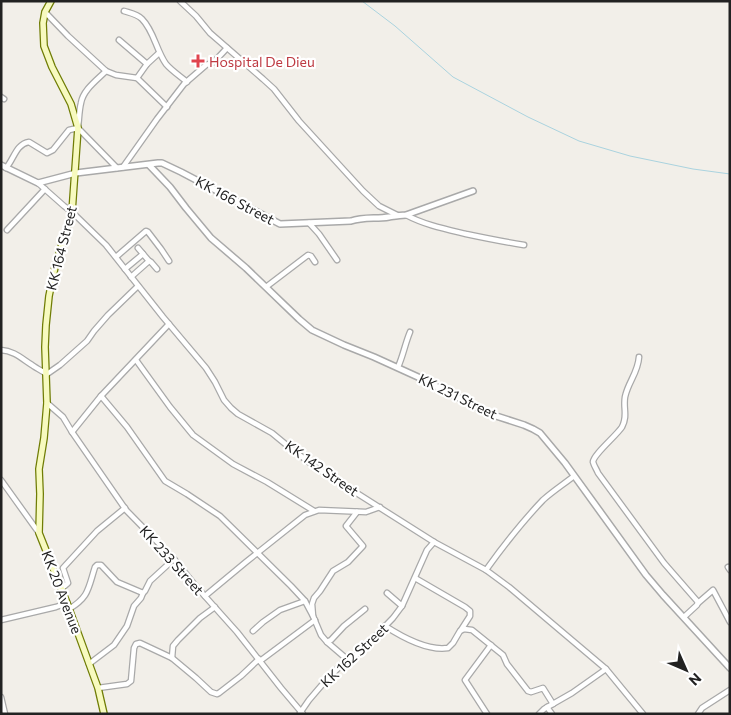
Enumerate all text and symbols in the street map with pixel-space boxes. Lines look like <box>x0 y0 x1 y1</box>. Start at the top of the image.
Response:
place label: Hospital De Dieu <box>209 53 315 70</box>
marker: Hospital De Dieu <box>191 54 205 68</box>
street label: KK 166 Street <box>193 172 277 228</box>
street label: KK 164 Street <box>42 204 80 292</box>
street label: KK 231 Street <box>416 370 500 422</box>
street label: KK 142 Street <box>282 436 362 500</box>
street label: KK 233 Street <box>136 522 208 598</box>
street label: KK 20 Avenue <box>38 548 86 636</box>
street label: KK 162 Street <box>317 619 391 691</box>
north arrow <box>661 645 711 695</box>
text: N <box>686 670 705 689</box>

